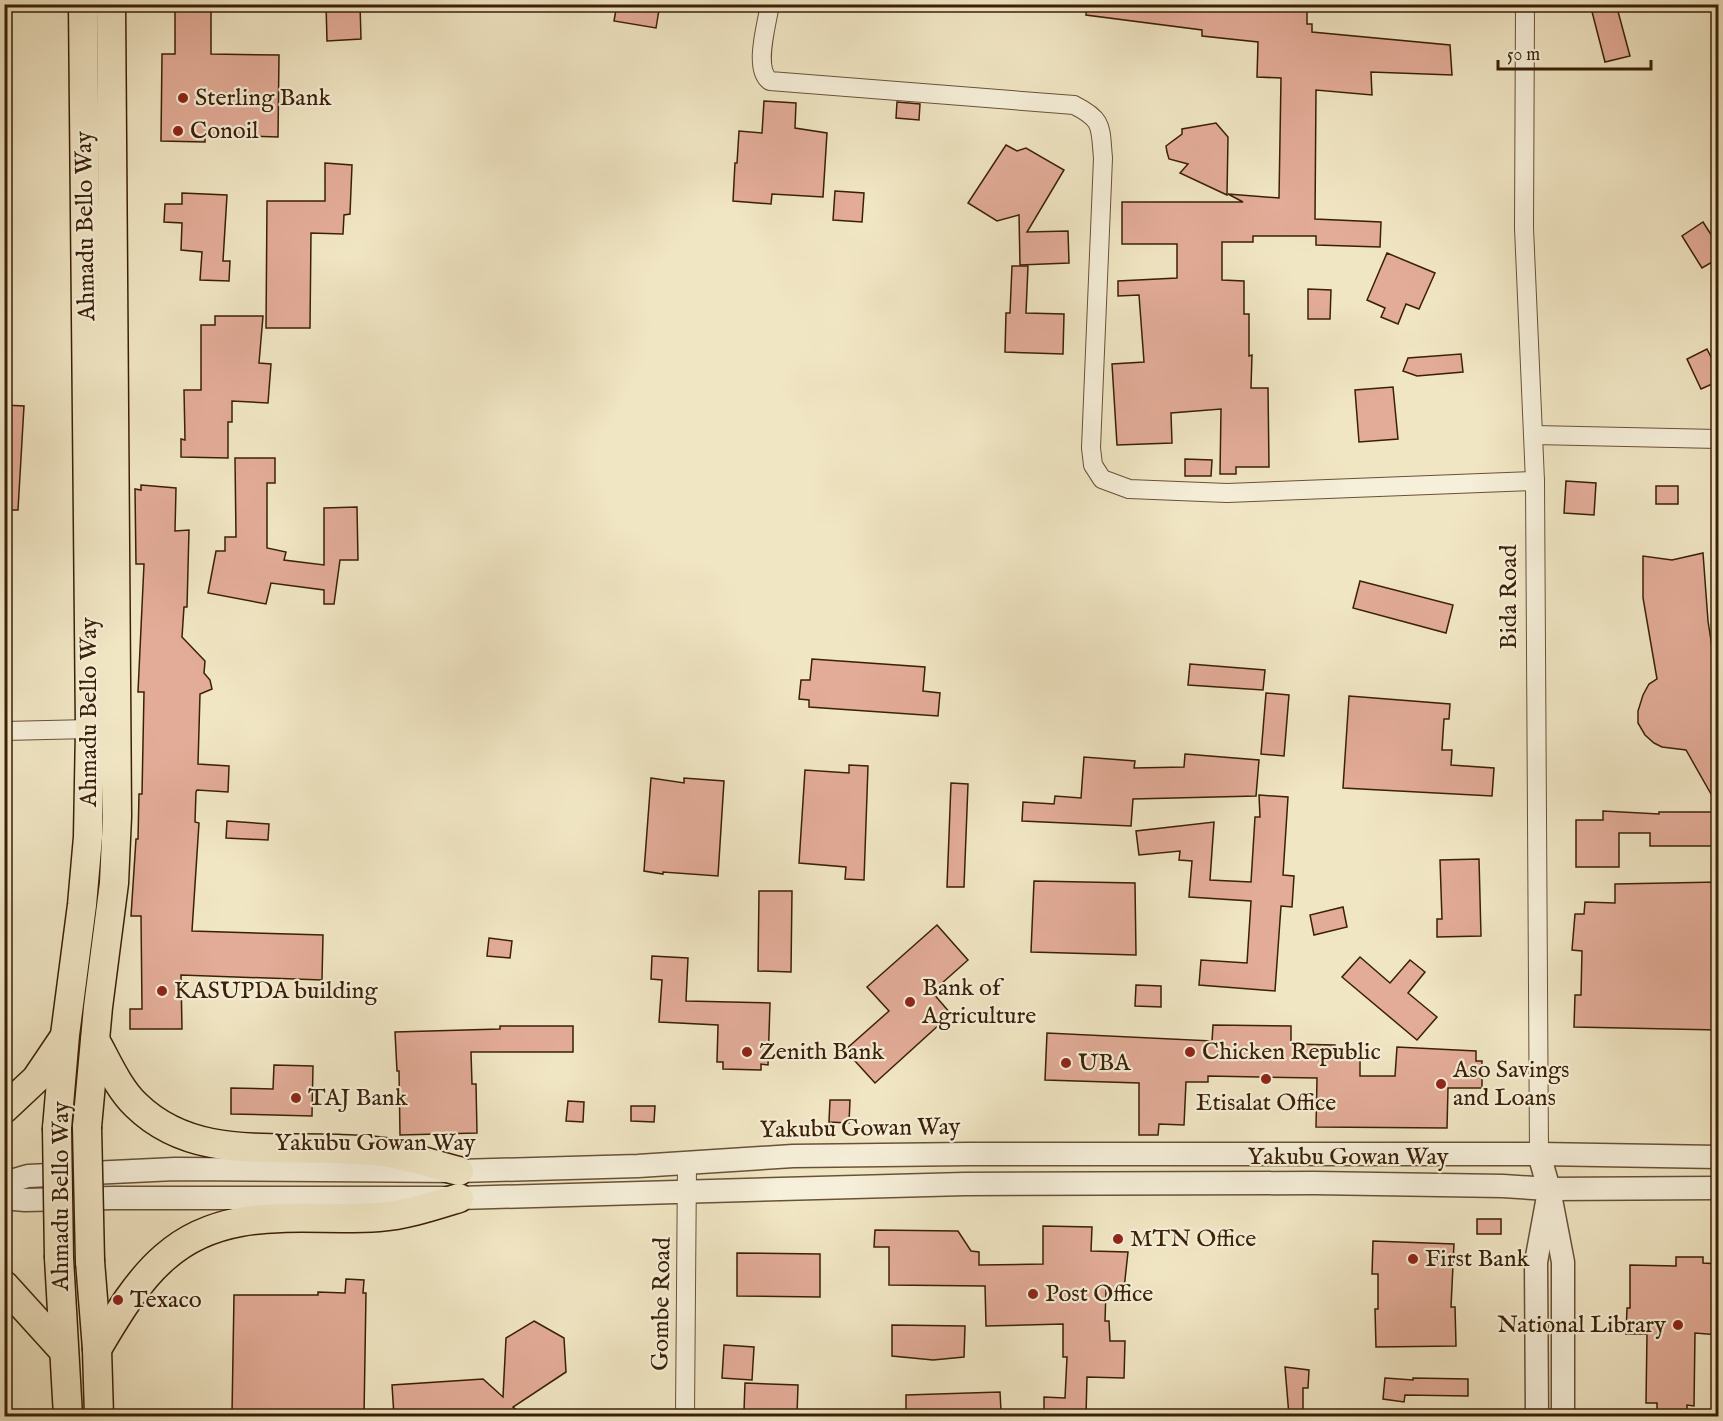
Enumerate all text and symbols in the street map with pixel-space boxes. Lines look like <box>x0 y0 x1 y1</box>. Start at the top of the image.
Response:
scale bar <box>1498 33 1651 71</box>
text: 50 m <box>1507 44 1540 67</box>
place label: Sterling Bank <box>195 83 331 114</box>
marker: Sterling Bank <box>176 91 190 105</box>
place label: Conoil <box>190 116 259 147</box>
marker: Conoil <box>171 124 185 138</box>
street label: Ahmadu Bello Way <box>69 131 103 322</box>
street label: Bida Road <box>1494 544 1525 649</box>
street label: Ahmadu Bello Way <box>74 617 105 808</box>
place label: Bank of Agriculture <box>921 973 1036 1032</box>
place label: KASUPDA building <box>174 976 378 1007</box>
marker: KASUPDA building <box>155 984 169 998</box>
marker: Bank of Agriculture <box>903 995 917 1009</box>
place label: Zenith Bank <box>759 1037 884 1068</box>
place label: Chicken Republic <box>1202 1037 1381 1068</box>
marker: Zenith Bank <box>740 1045 754 1059</box>
marker: Chicken Republic <box>1183 1045 1197 1059</box>
place label: UBA <box>1078 1048 1131 1079</box>
place label: Aso Savings and Loans <box>1452 1055 1570 1114</box>
marker: UBA <box>1059 1056 1073 1070</box>
marker: Etisalat Office <box>1259 1072 1273 1086</box>
marker: Aso Savings and Loans <box>1434 1077 1448 1091</box>
place label: TAJ Bank <box>308 1083 408 1114</box>
place label: Etisalat Office <box>1196 1088 1336 1119</box>
marker: TAJ Bank <box>289 1091 303 1105</box>
street label: Ahmadu Bello Way <box>46 1101 77 1292</box>
street label: Yakubu Gowan Way <box>759 1112 961 1146</box>
street label: Yakubu Gowan Way <box>275 1128 476 1159</box>
street label: Yakubu Gowan Way <box>1248 1142 1449 1173</box>
place label: MTN Office <box>1130 1224 1256 1255</box>
marker: MTN Office <box>1111 1232 1125 1246</box>
street label: Gombe Road <box>645 1237 679 1371</box>
place label: First Bank <box>1425 1244 1529 1275</box>
marker: First Bank <box>1406 1252 1420 1266</box>
place label: Post Office <box>1045 1279 1153 1310</box>
place label: Texaco <box>130 1285 202 1316</box>
marker: Post Office <box>1026 1287 1040 1301</box>
marker: Texaco <box>111 1293 125 1307</box>
place label: National Library <box>1497 1310 1666 1341</box>
marker: National Library <box>1671 1318 1685 1332</box>

